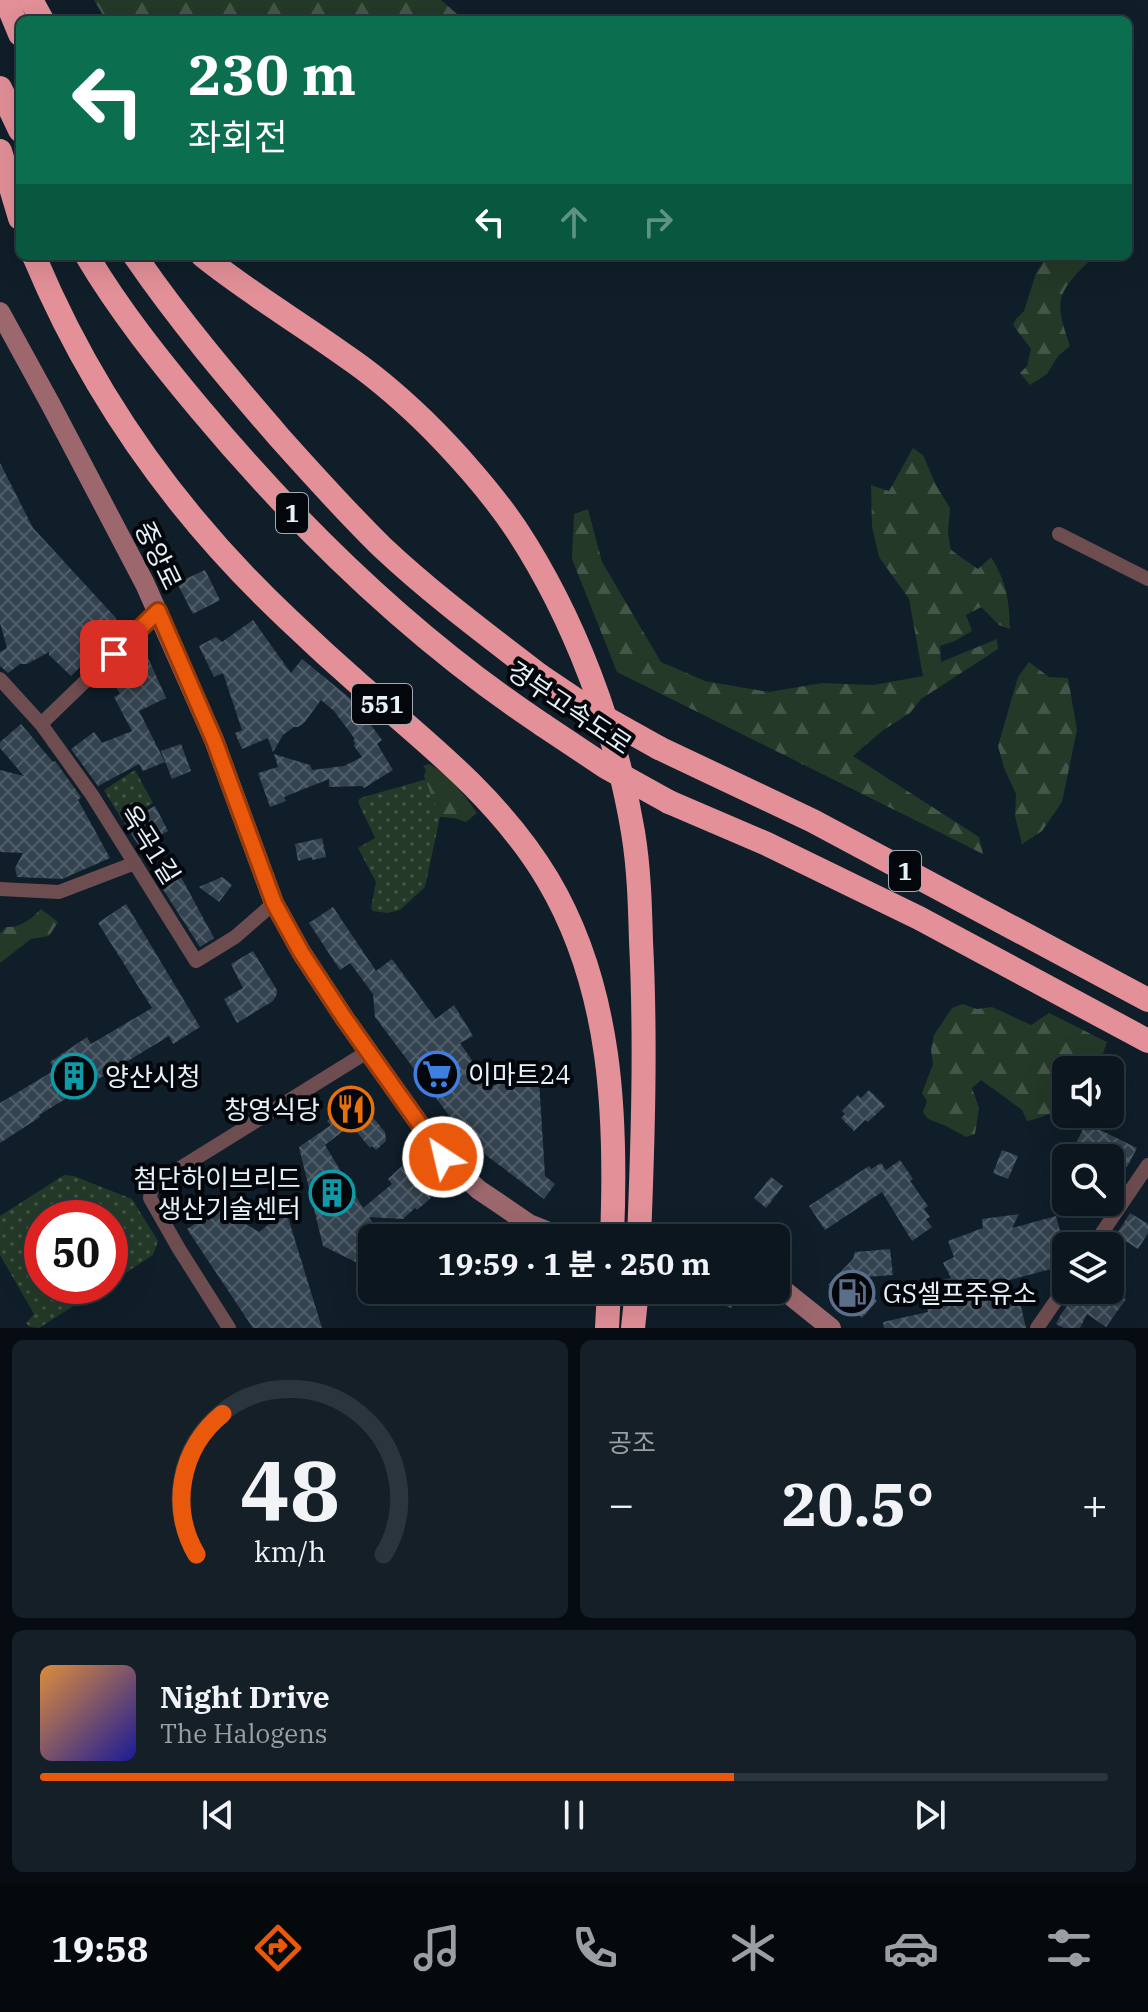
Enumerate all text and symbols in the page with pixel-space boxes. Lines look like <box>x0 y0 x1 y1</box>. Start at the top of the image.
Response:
text: 230 m <box>188 38 356 110</box>
icon: left <box>56 48 160 152</box>
text: 좌회전 <box>188 113 287 160</box>
icon: left <box>468 200 512 244</box>
icon: ahead <box>552 200 596 244</box>
icon: right <box>636 200 680 244</box>
road number: 1 <box>276 493 308 533</box>
street label: 중앙로 <box>128 515 190 595</box>
pin <box>80 620 148 688</box>
icon: arrive <box>92 632 136 676</box>
street label: 경부고속도로 <box>501 653 639 761</box>
road number: 551 <box>352 684 412 724</box>
street label: 옥곡1길 <box>113 798 189 890</box>
road number: 1 <box>889 851 921 891</box>
supermarket icon: 이마트24 <box>413 1050 461 1098</box>
building icon: 양산시청 <box>50 1052 98 1100</box>
map controls <box>1052 1056 1124 1304</box>
button: sound <box>1052 1056 1124 1128</box>
place label: 이마트24 <box>468 1057 571 1091</box>
place label: 양산시청 <box>105 1059 201 1093</box>
restaurant icon: 창영식당 <box>327 1085 375 1133</box>
place label: 창영식당 <box>224 1092 320 1126</box>
position arrow <box>401 1115 485 1199</box>
button: search <box>1052 1144 1124 1216</box>
place label: 첨단하이브리드 생산기술센터 <box>134 1161 301 1225</box>
building icon: 첨단하이브리드 생산기술센터 <box>308 1169 356 1217</box>
speed limit sign: 50 <box>24 1200 128 1304</box>
button: layers <box>1052 1232 1124 1304</box>
text: 19:59 · 1 분 · 250 m <box>438 1244 710 1283</box>
fuel station icon: GS셀프주유소 <box>828 1269 876 1317</box>
place label: GS셀프주유소 <box>883 1276 1037 1310</box>
text: 공조 <box>608 1425 656 1459</box>
text: 48 <box>240 1436 340 1544</box>
text: 20.5° <box>781 1464 935 1543</box>
text: − <box>608 1475 634 1532</box>
text: + <box>1082 1475 1108 1532</box>
text: km/h <box>254 1533 326 1570</box>
text: Night Drive <box>160 1677 330 1716</box>
text: The Halogens <box>160 1716 328 1750</box>
icon: previous <box>196 1793 240 1837</box>
icon: pause <box>552 1793 596 1837</box>
icon: next <box>908 1793 952 1837</box>
icon: directions <box>250 1920 306 1976</box>
icon: music <box>409 1920 465 1976</box>
icon: phone <box>567 1920 623 1976</box>
icon: climate <box>725 1920 781 1976</box>
icon: car <box>883 1920 939 1976</box>
icon: filters <box>1041 1920 1097 1976</box>
text: 19:58 <box>51 1925 148 1972</box>

